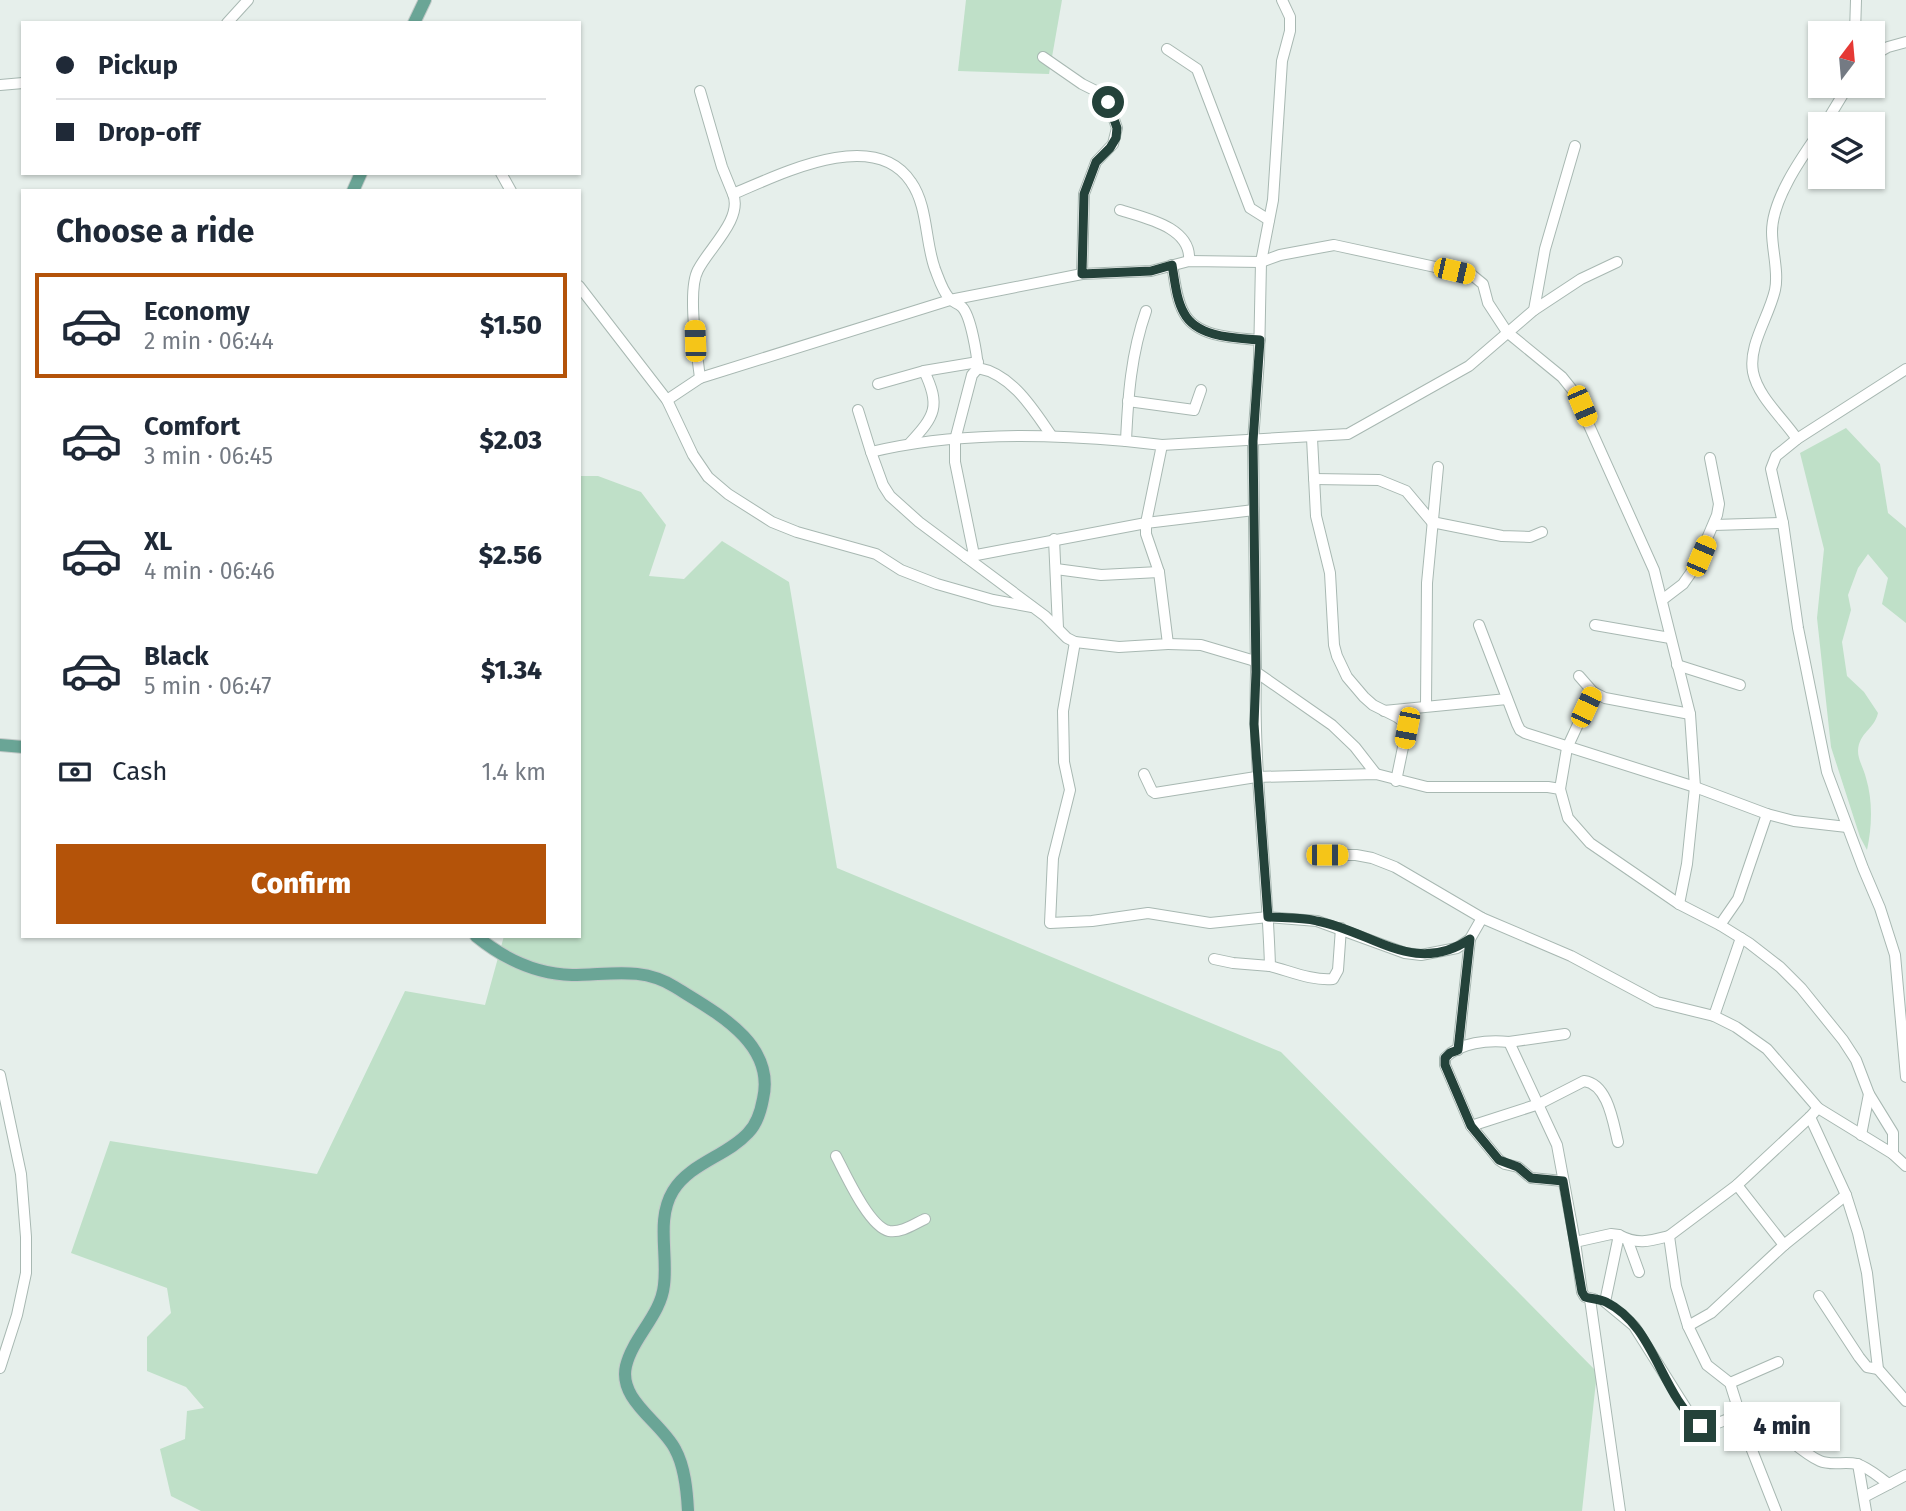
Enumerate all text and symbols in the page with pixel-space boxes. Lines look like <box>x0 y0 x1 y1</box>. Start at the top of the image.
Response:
north arrow <box>1808 21 1885 98</box>
map controls <box>1808 21 1885 189</box>
text: Pickup <box>98 50 178 81</box>
route start <box>1092 86 1124 118</box>
button: layers <box>1808 112 1885 189</box>
text: Drop-off <box>98 117 200 148</box>
text: Choose a ride <box>56 212 254 250</box>
car <box>1432 256 1477 286</box>
icon: car <box>60 294 123 357</box>
text: Economy <box>144 296 250 327</box>
text: $1.50 <box>480 310 542 341</box>
car <box>684 320 707 362</box>
text: 2 min · 06:44 <box>144 327 274 355</box>
car <box>1565 383 1600 429</box>
icon: car <box>60 409 123 472</box>
text: Comfort <box>144 411 240 442</box>
text: $2.03 <box>479 425 542 456</box>
text: 3 min · 06:45 <box>144 442 273 470</box>
icon: car <box>60 524 123 587</box>
text: XL <box>144 526 172 557</box>
car <box>1684 533 1719 579</box>
text: $2.56 <box>479 540 542 571</box>
text: 4 min · 06:46 <box>144 557 275 585</box>
icon: car <box>60 639 123 702</box>
text: Black <box>144 641 209 672</box>
text: $1.34 <box>481 655 542 686</box>
text: 5 min · 06:47 <box>144 672 271 700</box>
car <box>1568 684 1605 730</box>
car <box>1393 705 1422 751</box>
icon: cash <box>56 753 94 791</box>
text: Cash <box>112 756 168 787</box>
text: 1.4 km <box>481 758 546 786</box>
button: Confirm <box>56 844 546 924</box>
car <box>1307 845 1349 866</box>
callout: 4 min <box>1724 1402 1840 1450</box>
route end <box>1684 1410 1716 1442</box>
text: 4 min <box>1753 1412 1811 1440</box>

